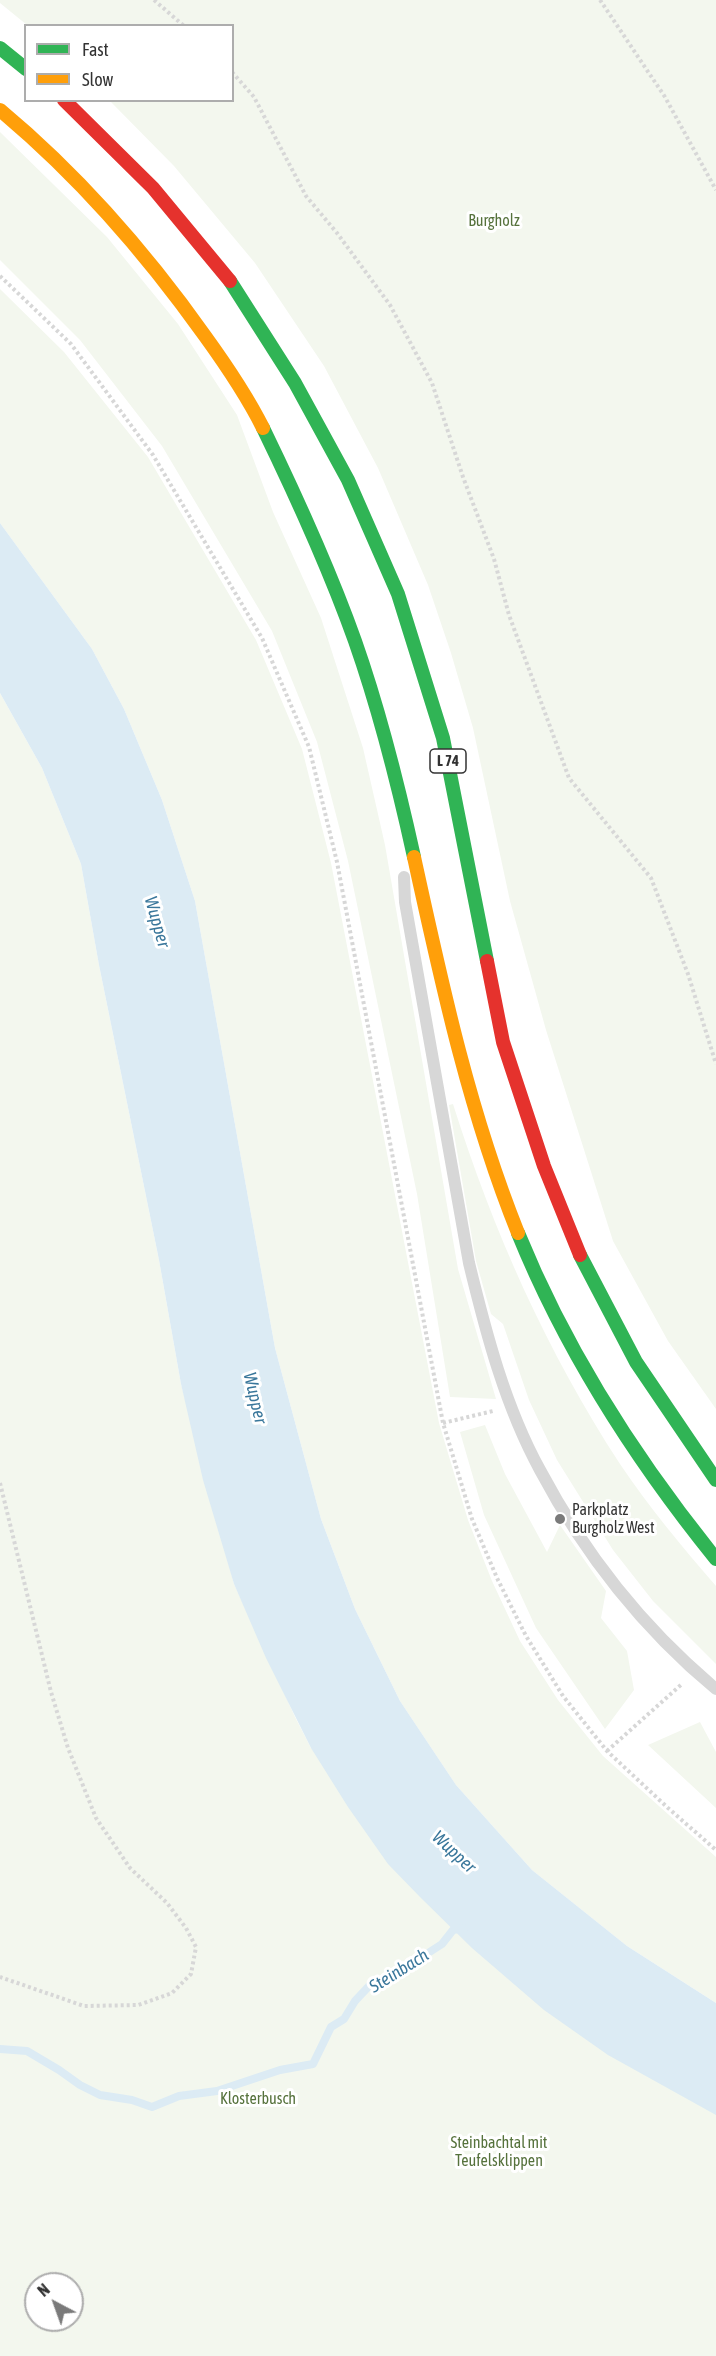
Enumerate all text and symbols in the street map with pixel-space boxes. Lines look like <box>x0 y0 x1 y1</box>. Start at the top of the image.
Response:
legend <box>24 24 234 102</box>
text: Fast <box>82 39 109 60</box>
text: Slow <box>82 69 113 90</box>
park label: Burgholz <box>468 211 520 231</box>
road number: L 74 <box>430 749 466 773</box>
water label: Wupper <box>139 894 175 950</box>
water label: Wupper <box>239 1370 271 1426</box>
place label: Parkplatz Burgholz West <box>572 1500 655 1538</box>
marker: Parkplatz Burgholz West <box>553 1512 567 1526</box>
water label: Wupper <box>428 1826 480 1878</box>
water label: Steinbach <box>365 1944 433 1998</box>
park label: Klosterbusch <box>220 2089 296 2109</box>
park label: Steinbachtal mit Teufelsklippen <box>451 2133 547 2171</box>
north arrow <box>24 2272 84 2332</box>
text: N <box>34 2280 53 2300</box>

